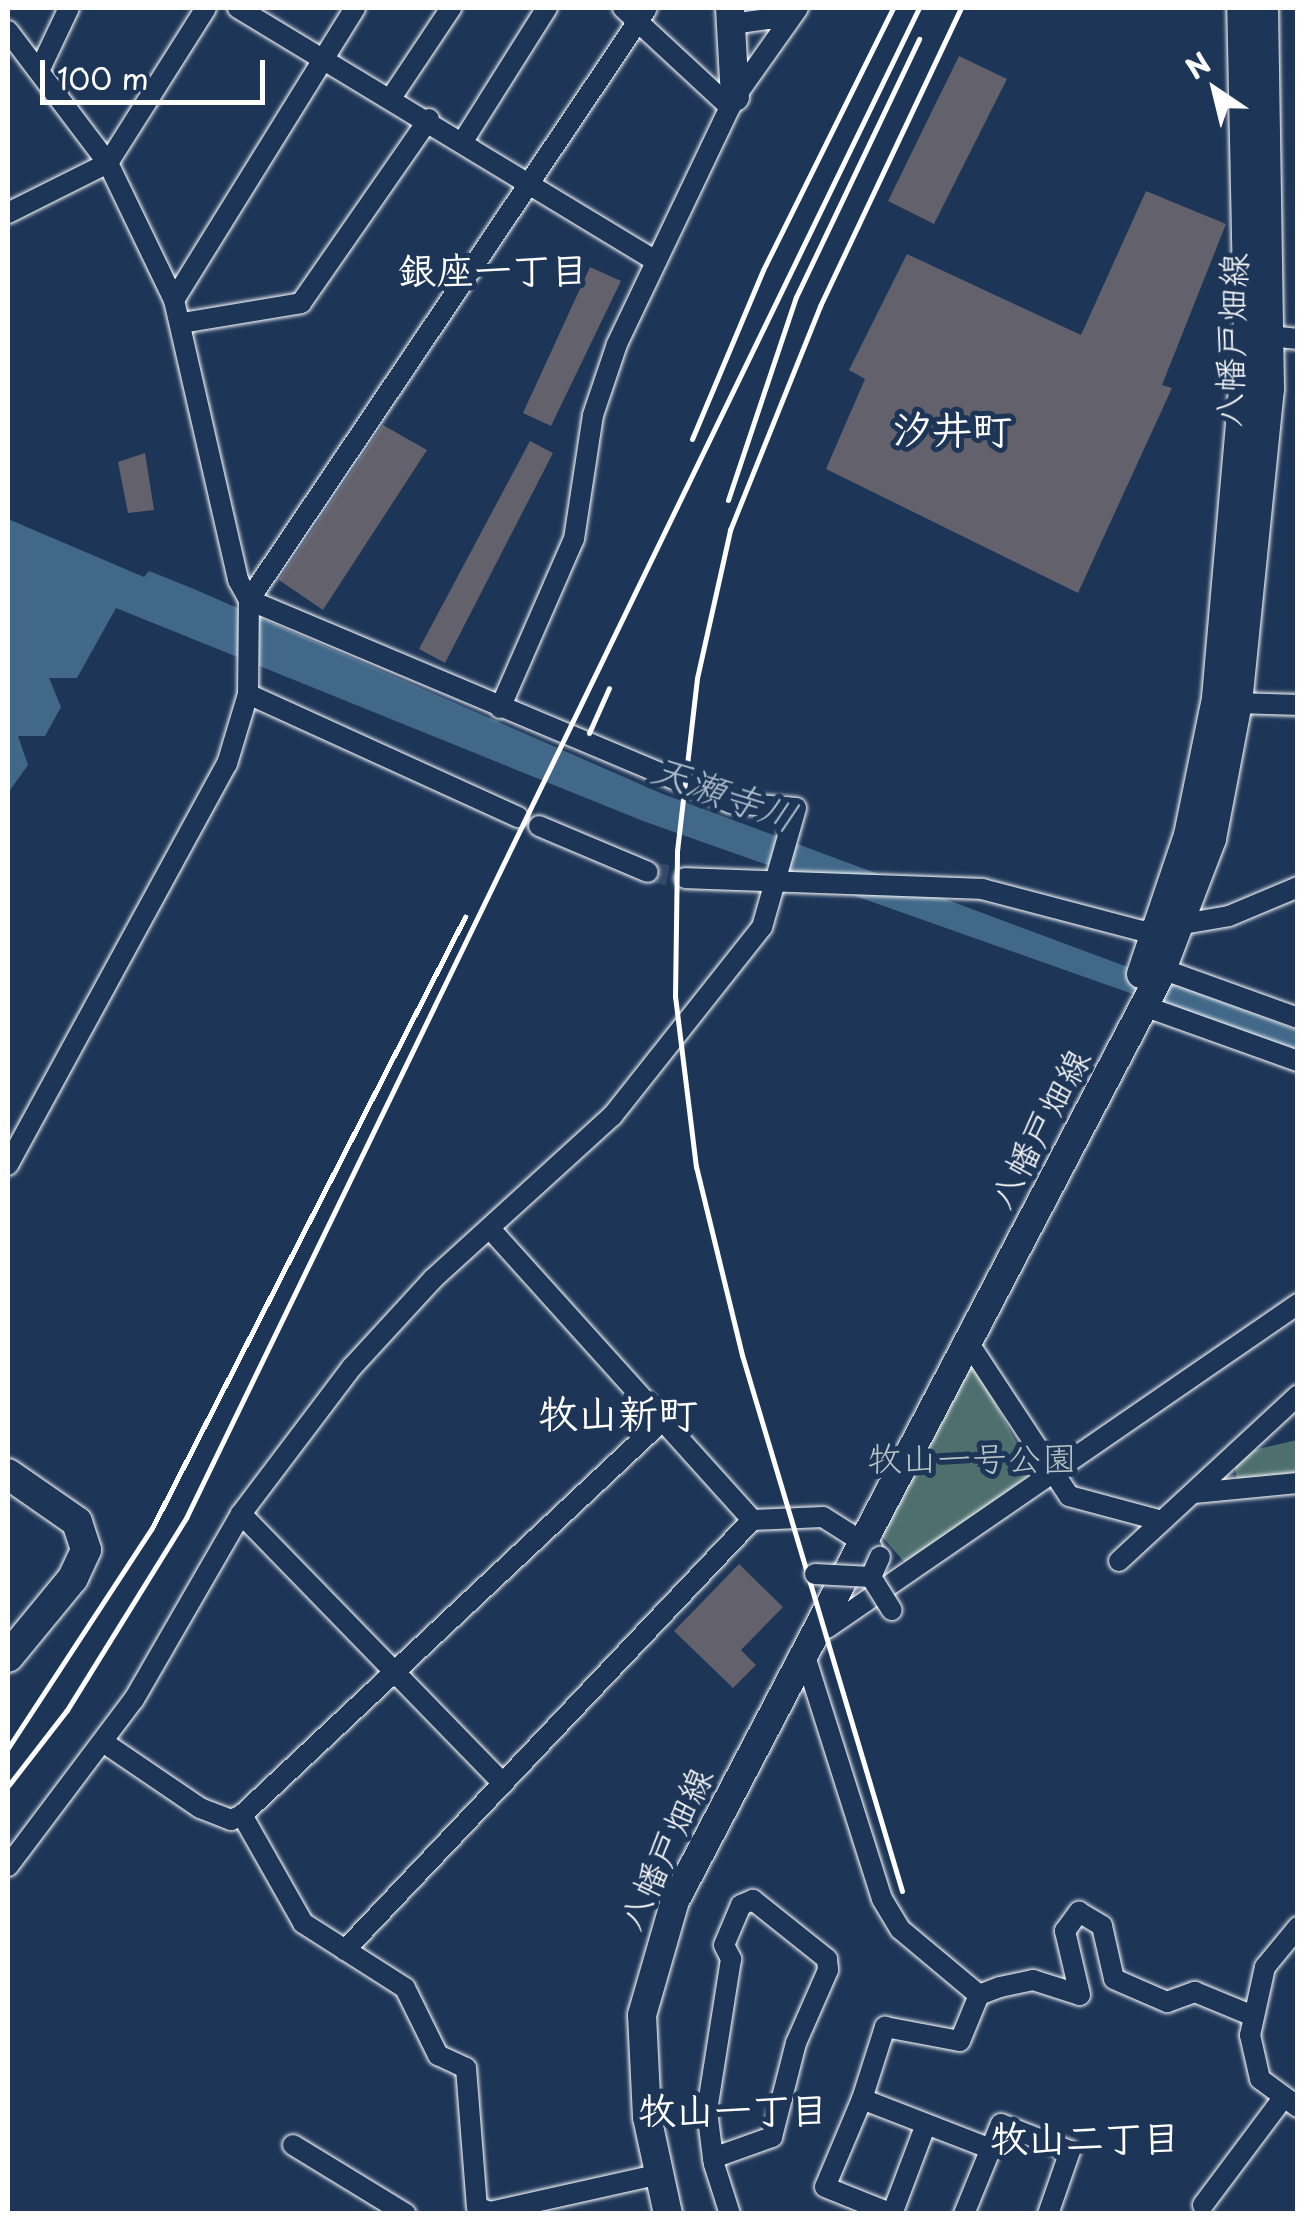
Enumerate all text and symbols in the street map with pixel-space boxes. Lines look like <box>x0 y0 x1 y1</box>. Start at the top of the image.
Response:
scale bar <box>45 40 270 102</box>
north arrow <box>1165 40 1265 140</box>
text: N <box>1176 41 1219 89</box>
text: 100 m <box>57 55 149 100</box>
district label: 銀座一丁目 <box>398 246 588 292</box>
street label: 八幡戸畑線 <box>1206 252 1254 428</box>
district label: 汐井町 <box>892 404 1012 452</box>
water label: 天瀬寺川 <box>646 745 804 839</box>
street label: 八幡戸畑線 <box>978 1041 1098 1215</box>
district label: 牧山新町 <box>538 1388 698 1436</box>
park label: 牧山一号公園 <box>867 1436 1077 1478</box>
street label: 八幡戸畑線 <box>608 1760 720 1936</box>
district label: 牧山一丁目 <box>638 2086 828 2132</box>
district label: 牧山二丁目 <box>990 2114 1180 2160</box>

